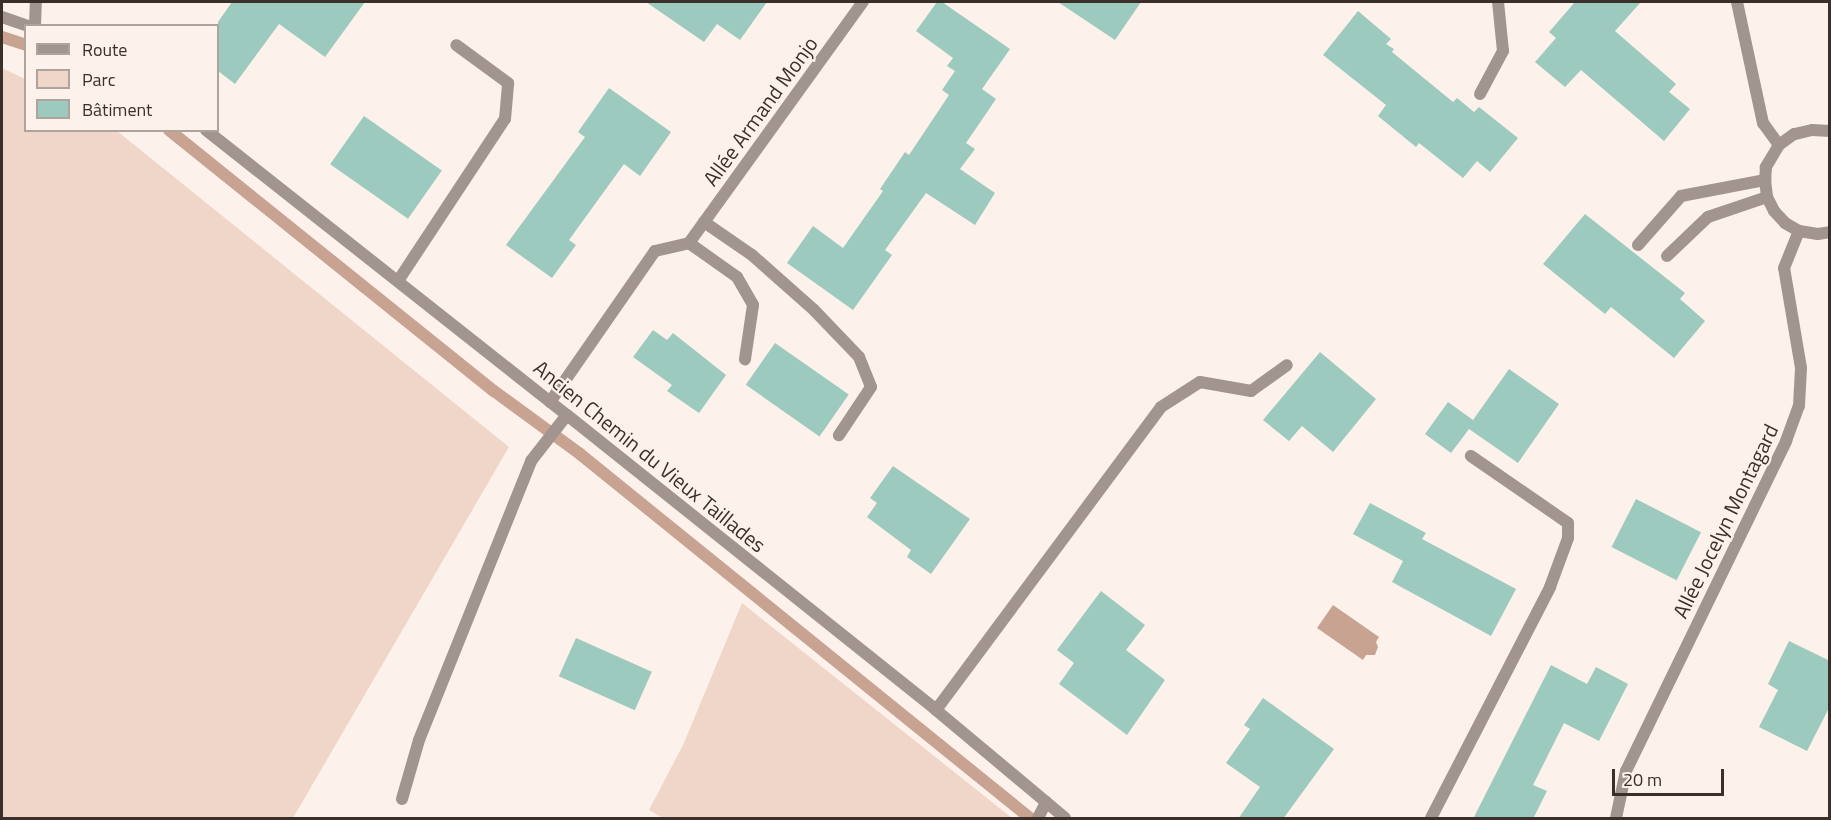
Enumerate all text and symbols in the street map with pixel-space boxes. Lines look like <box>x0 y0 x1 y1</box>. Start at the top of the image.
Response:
legend <box>24 24 219 132</box>
street label: Allée Armand Monjo <box>697 31 823 191</box>
text: Route <box>82 36 127 63</box>
text: Parc <box>82 66 116 93</box>
text: Bâtiment <box>82 96 152 123</box>
street label: Ancien Chemin du Vieux Taillades <box>529 355 771 557</box>
street label: Allée Jocelyn Montagard <box>1667 420 1783 622</box>
scale bar <box>1615 757 1728 795</box>
text: 20 m <box>1623 766 1662 793</box>

